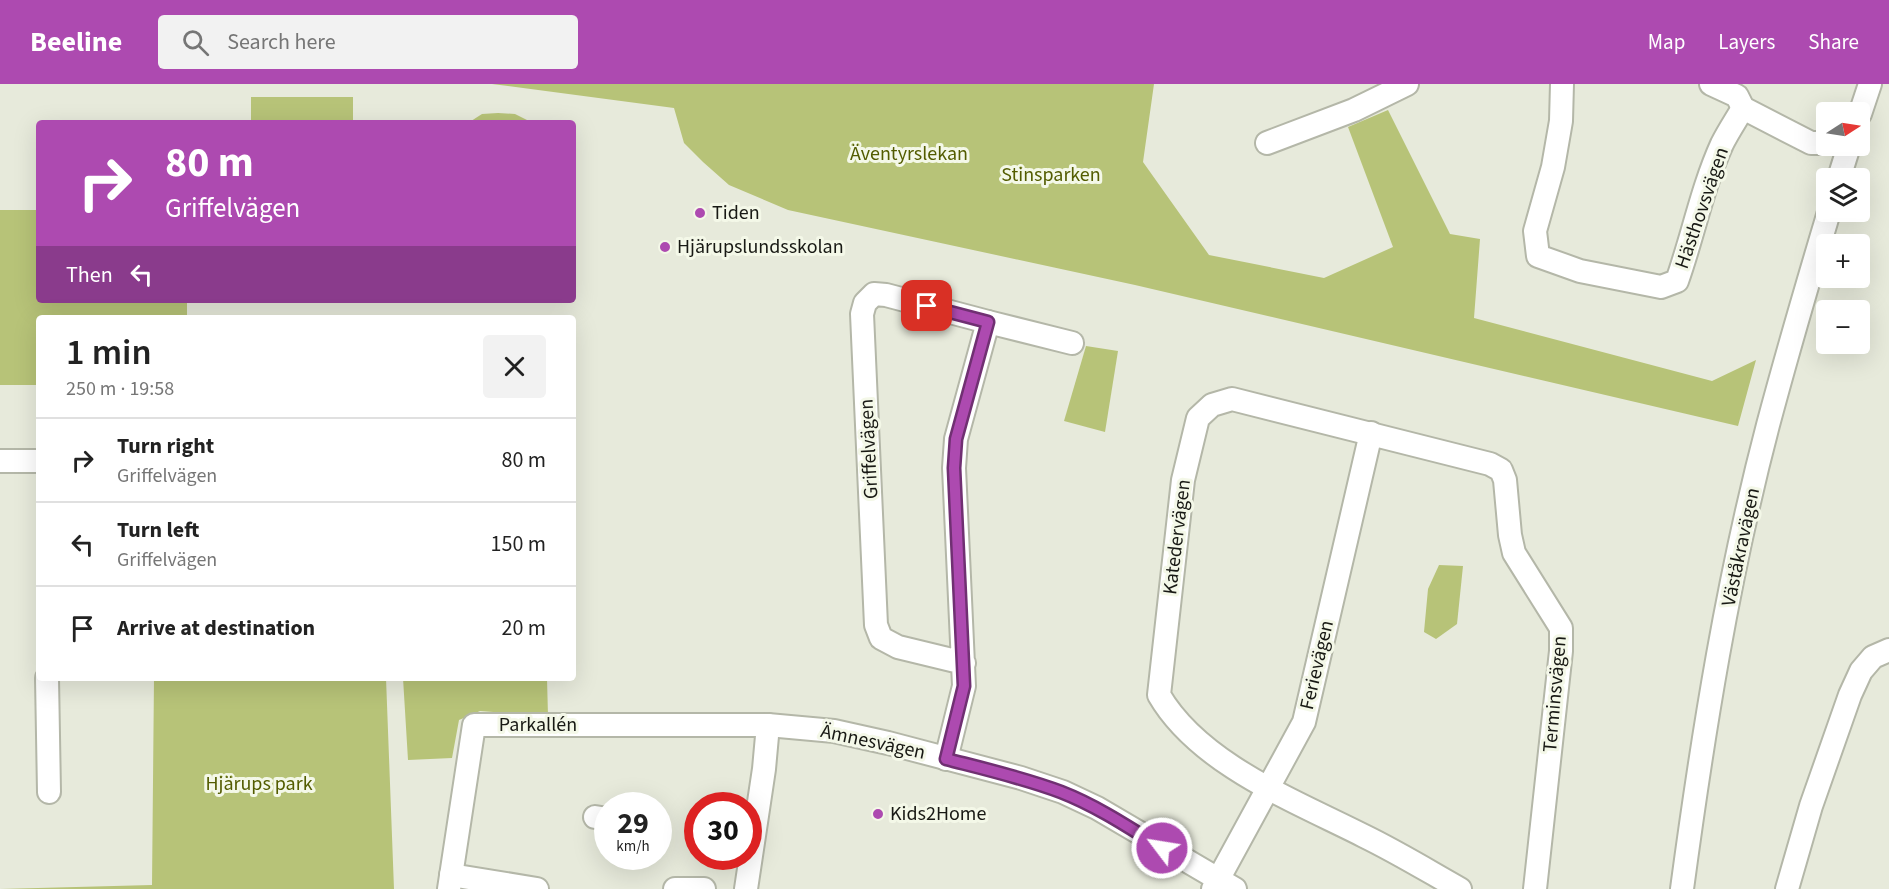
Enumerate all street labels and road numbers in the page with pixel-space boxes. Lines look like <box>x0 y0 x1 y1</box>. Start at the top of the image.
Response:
street label: Hästhovsvägen <box>1668 143 1736 273</box>
street label: Griffelvägen <box>852 398 886 500</box>
street label: Katedervägen <box>1156 478 1198 596</box>
street label: Väståkravägen <box>1715 485 1767 609</box>
street label: Ferievägen <box>1293 617 1341 713</box>
street label: Terminsvägen <box>1536 635 1574 753</box>
street label: Parkallén <box>499 711 577 739</box>
street label: Ämnesvägen <box>818 717 928 767</box>

